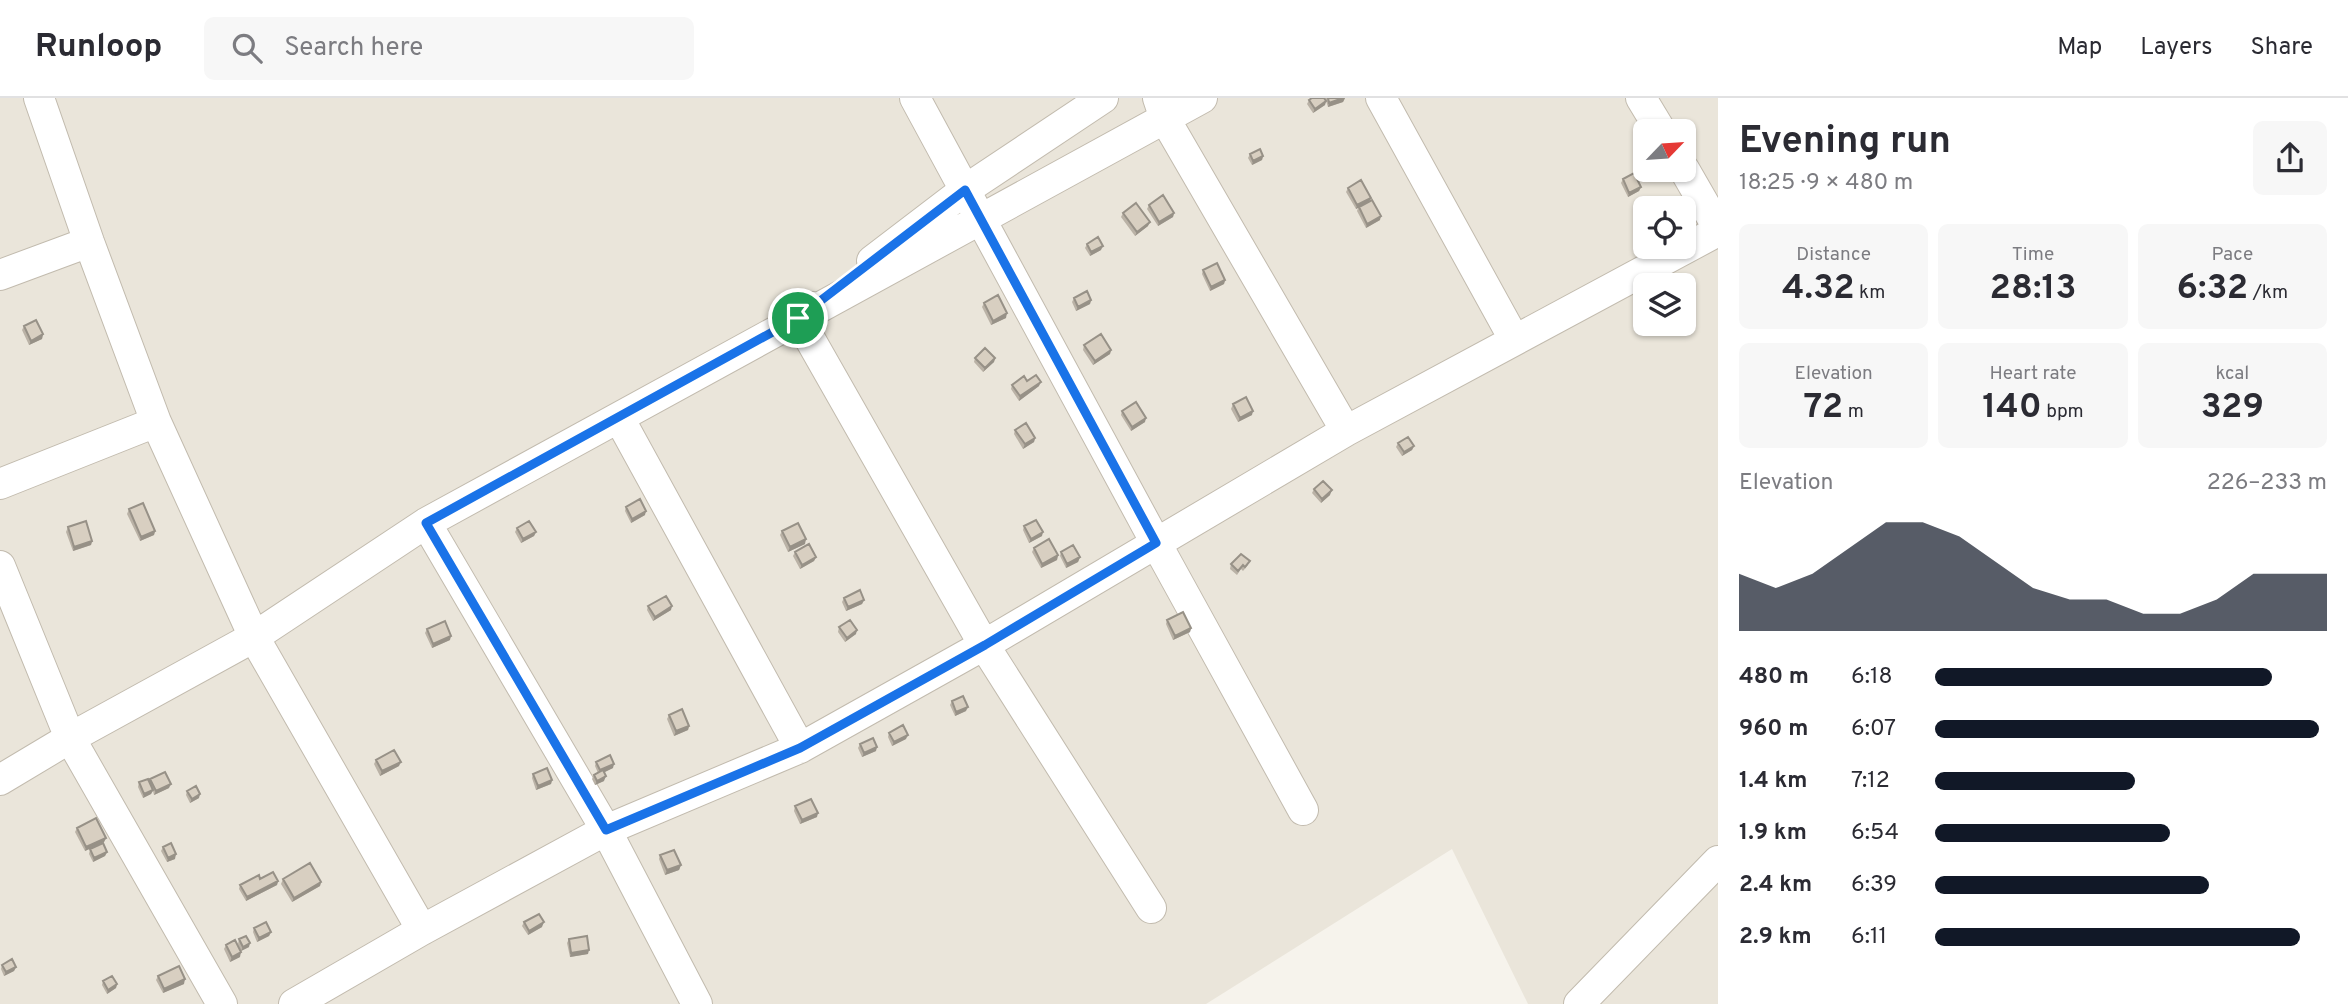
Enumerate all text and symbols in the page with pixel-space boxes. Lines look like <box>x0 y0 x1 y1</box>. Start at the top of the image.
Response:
search box <box>204 17 694 80</box>
text: Runloop <box>35 27 162 69</box>
icon: search <box>228 29 266 67</box>
text: Search here <box>284 32 423 65</box>
text: Map <box>2057 33 2102 63</box>
text: Layers <box>2140 33 2212 63</box>
text: Share <box>2250 33 2313 63</box>
text: Evening run <box>1739 118 1951 167</box>
north arrow <box>1633 119 1696 182</box>
map controls <box>1633 119 1696 336</box>
button: share <box>2253 121 2327 195</box>
text: 18:25 · 9 × 480 m <box>1739 169 1913 198</box>
button: locate <box>1633 196 1696 259</box>
text: Distance <box>1796 243 1871 267</box>
text: Time <box>2012 243 2054 267</box>
text: Pace <box>2211 243 2253 267</box>
text: 4.32 <box>1782 267 1855 311</box>
text: 28:13 <box>1990 267 2076 311</box>
text: 6:32 <box>2177 267 2248 311</box>
button: layers <box>1633 273 1696 336</box>
text: km <box>1855 281 1885 305</box>
text: /km <box>2248 281 2288 305</box>
pin <box>768 288 828 348</box>
icon: arrive <box>779 299 817 337</box>
text: Elevation <box>1795 362 1873 386</box>
text: Heart rate <box>1990 362 2076 386</box>
text: kcal <box>2215 362 2249 386</box>
text: 72 <box>1804 386 1843 430</box>
text: 140 <box>1982 386 2042 430</box>
text: 329 <box>2201 386 2264 430</box>
text: m <box>1843 400 1864 424</box>
text: bpm <box>2042 400 2084 424</box>
text: Elevation <box>1739 469 1834 498</box>
text: 226–233 m <box>2207 469 2327 498</box>
text: 480 m <box>1739 663 1809 692</box>
text: 6:18 <box>1851 663 1893 692</box>
text: 960 m <box>1739 715 1808 744</box>
text: 6:07 <box>1851 715 1896 744</box>
text: 1.4 km <box>1739 767 1807 796</box>
text: 7:12 <box>1851 767 1890 796</box>
text: 1.9 km <box>1739 819 1807 848</box>
text: 6:54 <box>1851 819 1899 848</box>
text: 2.4 km <box>1739 871 1812 900</box>
text: 6:39 <box>1851 871 1897 900</box>
text: 2.9 km <box>1739 923 1812 952</box>
text: 6:11 <box>1851 923 1887 952</box>

